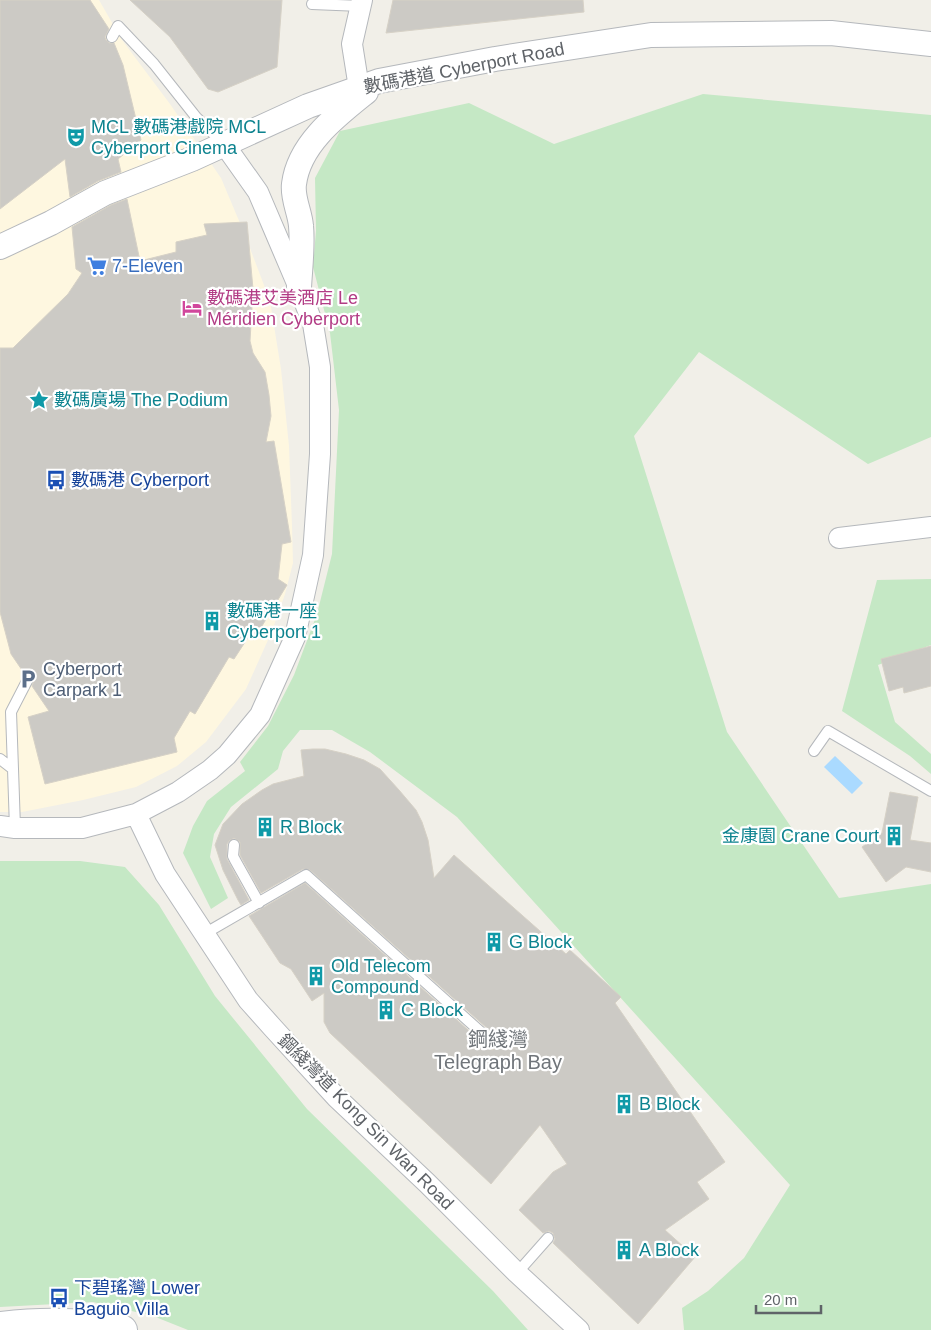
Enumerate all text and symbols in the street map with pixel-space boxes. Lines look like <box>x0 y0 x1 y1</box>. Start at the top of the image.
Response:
street label: 數碼港道 Cyberport Road <box>362 39 566 97</box>
place label: MCL 數碼港戲院 MCL Cyberport Cinema <box>91 117 266 158</box>
theatre icon: MCL 數碼港戲院 MCL Cyberport Cinema <box>65 126 87 148</box>
supermarket icon: 7-Eleven <box>86 255 108 277</box>
place label: 7-Eleven <box>112 256 183 276</box>
place label: 數碼港艾美酒店 Le Méridien Cyberport <box>207 288 360 329</box>
hotel icon: 數碼港艾美酒店 Le Méridien Cyberport <box>181 297 203 319</box>
place icon: 數碼廣場 The Podium <box>28 389 50 411</box>
place label: 數碼廣場 The Podium <box>54 390 228 410</box>
bus stop icon: 數碼港 Cyberport <box>45 469 67 491</box>
place label: 數碼港 Cyberport <box>71 470 209 490</box>
place label: 數碼港一座 Cyberport 1 <box>227 601 321 642</box>
building icon: 數碼港一座 Cyberport 1 <box>201 610 223 632</box>
place label: Cyberport Carpark 1 <box>43 659 122 700</box>
parking icon: Cyberport Carpark 1 <box>17 668 39 690</box>
building icon: R Block <box>254 816 276 838</box>
place label: R Block <box>280 817 343 837</box>
building icon: 金康園 Crane Court <box>883 825 905 847</box>
place label: 金康園 Crane Court <box>722 826 879 846</box>
building icon: G Block <box>483 931 505 953</box>
place label: G Block <box>509 932 573 952</box>
place label: Old Telecom Compound <box>331 956 431 997</box>
building icon: Old Telecom Compound <box>305 965 327 987</box>
building icon: C Block <box>375 999 397 1021</box>
place label: C Block <box>401 1000 464 1020</box>
district label: 鋼綫灣 Telegraph Bay <box>434 1028 562 1073</box>
street label: 鋼綫灣道 Kong Sin Wan Road <box>274 1030 458 1214</box>
building icon: B Block <box>613 1093 635 1115</box>
place label: B Block <box>639 1094 701 1114</box>
building icon: A Block <box>613 1239 635 1261</box>
place label: A Block <box>639 1240 700 1260</box>
place label: 下碧瑤灣 Lower Baguio Villa <box>74 1278 200 1319</box>
scale bar <box>756 1282 821 1314</box>
bus stop icon: 下碧瑤灣 Lower Baguio Villa <box>48 1287 70 1309</box>
text: 20 m <box>764 1291 797 1308</box>

